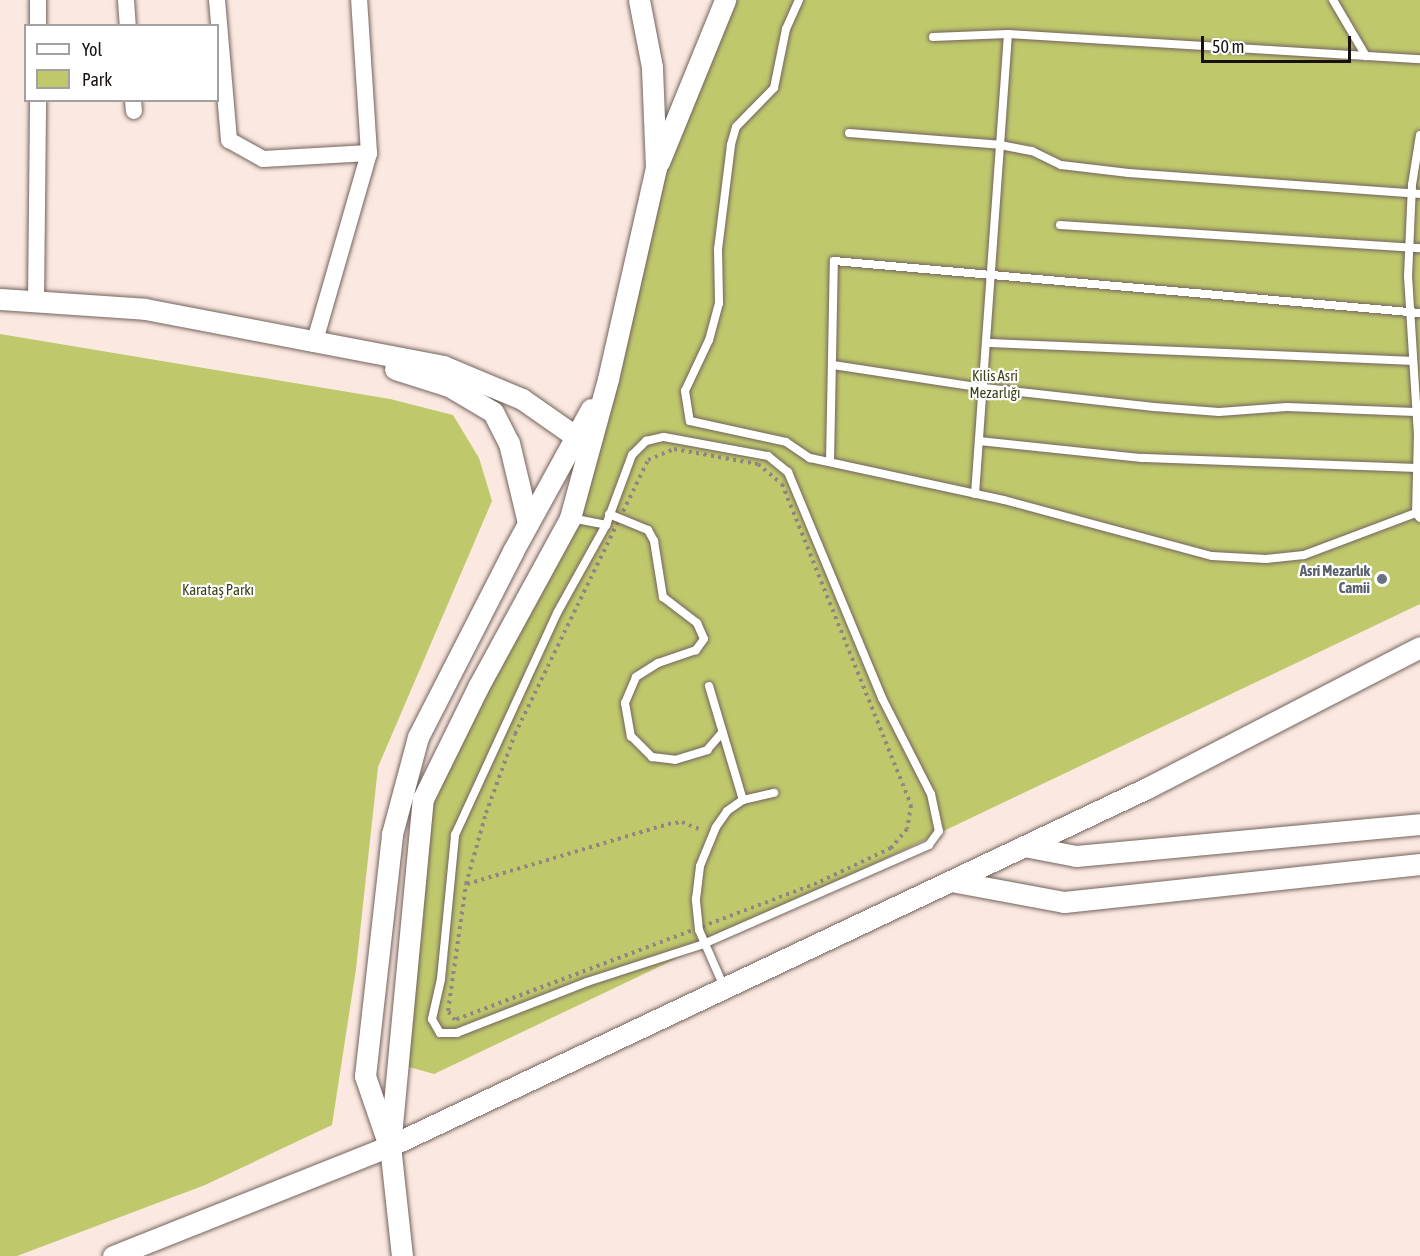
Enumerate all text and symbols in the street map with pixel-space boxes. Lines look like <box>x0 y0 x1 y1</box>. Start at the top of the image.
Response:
legend <box>24 24 219 102</box>
scale bar <box>1204 24 1354 62</box>
text: 50 m <box>1212 36 1244 57</box>
text: Yol <box>82 39 102 60</box>
text: Park <box>82 69 112 90</box>
park label: Kilis Asri Mezarlığı <box>970 366 1020 401</box>
place label: Asri Mezarlık Camii <box>1300 561 1370 596</box>
marker: Asri Mezarlık Camii <box>1375 572 1389 586</box>
park label: Karataş Parkı <box>182 581 254 599</box>

